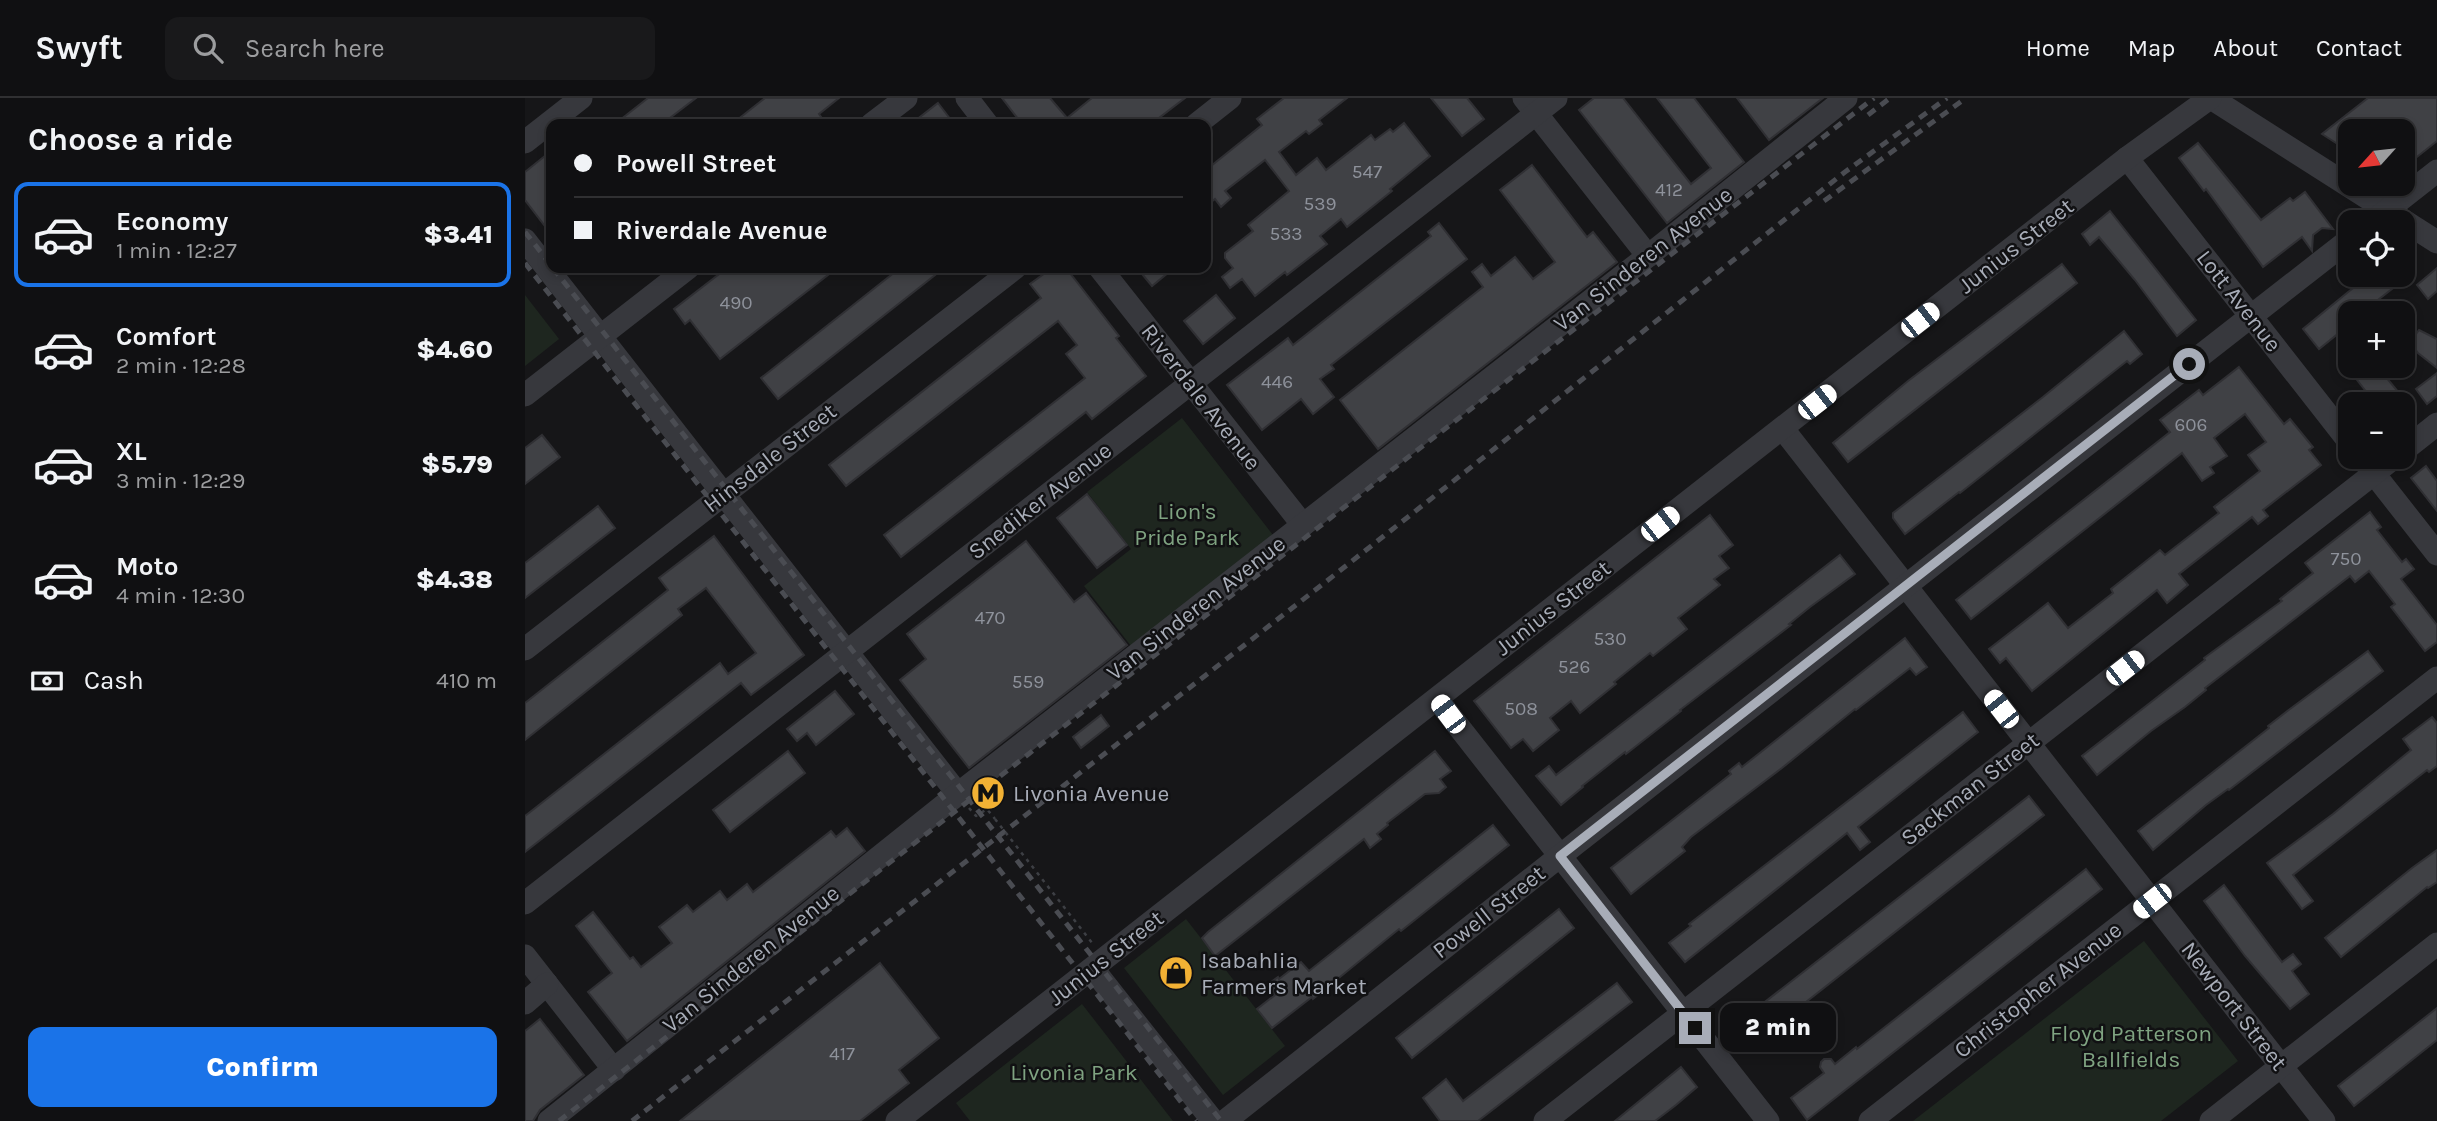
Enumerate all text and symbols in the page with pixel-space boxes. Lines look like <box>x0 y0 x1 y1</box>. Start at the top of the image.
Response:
search box <box>165 17 655 80</box>
text: Swyft <box>35 29 123 67</box>
icon: search <box>189 29 227 67</box>
text: Search here <box>245 33 385 64</box>
text: Home <box>2026 34 2090 62</box>
text: Map <box>2128 34 2175 62</box>
text: About <box>2213 34 2278 62</box>
text: Contact <box>2316 34 2402 62</box>
north arrow <box>2338 119 2415 196</box>
map controls <box>2338 119 2415 469</box>
text: Choose a ride <box>28 121 233 158</box>
text: Powell Street <box>616 148 777 179</box>
house number: 547 <box>1352 161 1382 183</box>
house number: 412 <box>1655 179 1683 201</box>
street label: Van Sinderen Avenue <box>1548 181 1738 337</box>
street label: Junius Street <box>1953 192 2079 299</box>
house number: 539 <box>1304 193 1336 215</box>
icon: car <box>32 203 95 266</box>
text: Economy <box>116 206 228 237</box>
button: locate <box>2338 210 2415 287</box>
text: Riverdale Avenue <box>616 215 827 246</box>
text: $3.41 <box>423 219 493 250</box>
house number: 533 <box>1269 223 1303 245</box>
text: 1 min · 12:27 <box>116 237 237 264</box>
street label: Lott Avenue <box>2191 245 2287 357</box>
house number: 490 <box>720 292 752 314</box>
car <box>1897 299 1944 341</box>
button: + <box>2338 301 2415 378</box>
icon: car <box>32 318 95 381</box>
street label: Riverdale Avenue <box>1135 318 1267 476</box>
text: Comfort <box>116 321 217 352</box>
text: $4.60 <box>416 334 493 365</box>
route start <box>2173 348 2205 380</box>
text: 2 min · 12:28 <box>116 352 246 379</box>
house number: 446 <box>1261 371 1293 393</box>
car <box>1794 381 1841 423</box>
button: − <box>2338 392 2415 469</box>
street label: Hinsdale Street <box>698 397 842 518</box>
house number: 606 <box>2174 414 2208 436</box>
icon: car <box>32 433 95 496</box>
text: XL <box>116 436 147 467</box>
street label: Snediker Avenue <box>963 437 1117 565</box>
text: $5.79 <box>421 449 493 480</box>
text: 3 min · 12:29 <box>116 467 245 494</box>
park label: Lion's Pride Park <box>1134 498 1240 551</box>
car <box>1637 503 1684 545</box>
street label: Van Sinderen Avenue <box>1101 530 1291 686</box>
icon: car <box>32 548 95 611</box>
house number: 750 <box>2331 548 2361 570</box>
text: Moto <box>116 551 178 582</box>
street label: Junius Street <box>1490 554 1616 661</box>
text: $4.38 <box>416 564 493 595</box>
text: 4 min · 12:30 <box>116 582 245 609</box>
house number: 470 <box>975 607 1005 629</box>
house number: 530 <box>1593 628 1627 650</box>
car <box>2102 647 2149 689</box>
house number: 526 <box>1558 656 1590 678</box>
icon: cash <box>28 662 66 700</box>
text: Cash <box>84 665 144 696</box>
text: 410 m <box>436 667 497 694</box>
house number: 559 <box>1012 671 1044 693</box>
car <box>1980 686 2023 732</box>
car <box>1427 691 1470 737</box>
house number: 508 <box>1504 698 1538 720</box>
street label: Sackman Street <box>1895 726 2045 851</box>
metro station icon: Livonia Avenue <box>969 774 1007 812</box>
place label: Livonia Avenue <box>1013 780 1169 807</box>
street label: Powell Street <box>1427 860 1551 964</box>
street label: Van Sinderen Avenue <box>657 879 845 1039</box>
car <box>2129 880 2176 922</box>
street label: Junius Street <box>1043 904 1169 1011</box>
street label: Christopher Avenue <box>1949 916 2127 1064</box>
street label: Newport Street <box>2175 936 2293 1076</box>
place label: Isabahlia Farmers Market <box>1201 947 1367 1000</box>
shop icon: Isabahlia Farmers Market <box>1157 954 1195 992</box>
callout: 2 min <box>1719 1004 1835 1052</box>
route end <box>1679 1012 1711 1044</box>
text: 2 min <box>1745 1014 1811 1041</box>
park label: Floyd Patterson Ballfields <box>2050 1020 2212 1073</box>
button: Confirm <box>28 1027 497 1107</box>
house number: 417 <box>829 1043 855 1065</box>
park label: Livonia Park <box>1010 1059 1138 1086</box>

